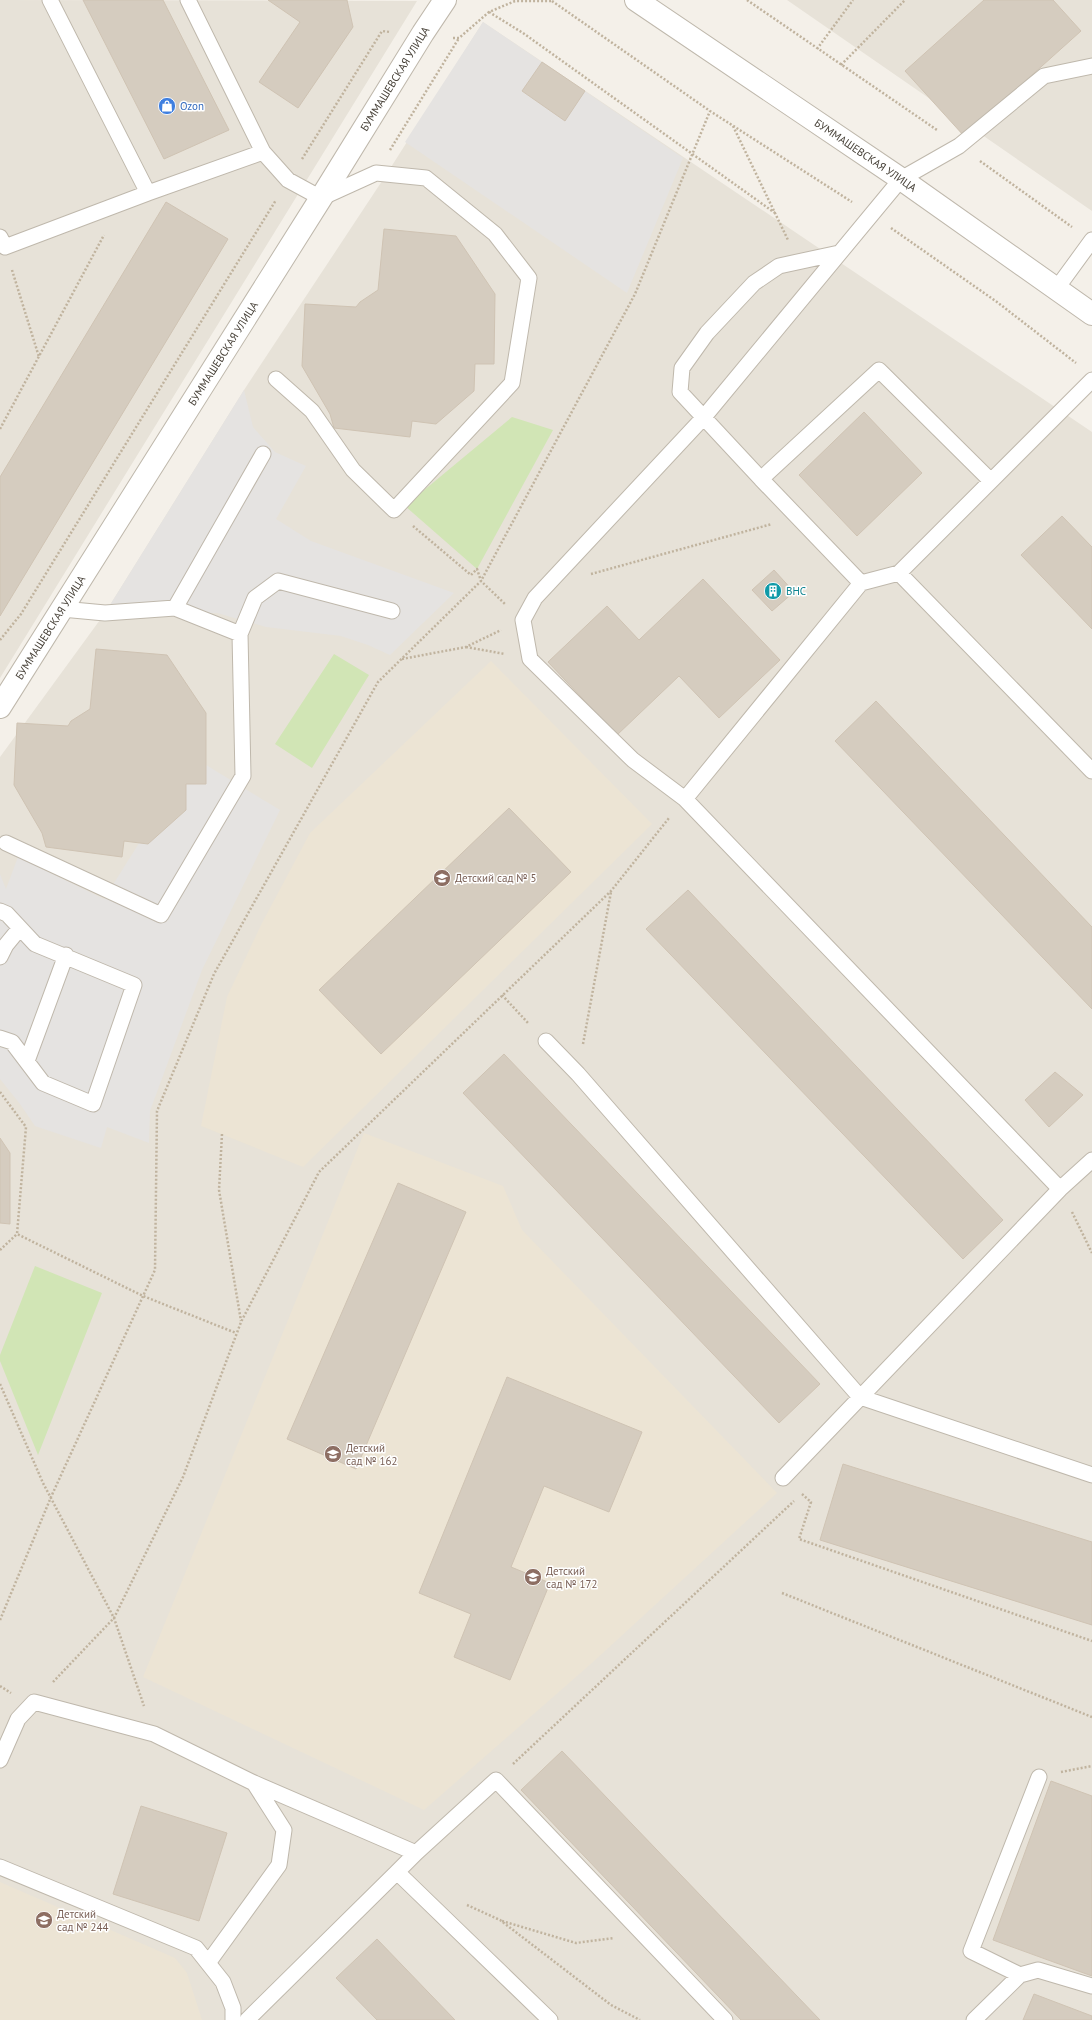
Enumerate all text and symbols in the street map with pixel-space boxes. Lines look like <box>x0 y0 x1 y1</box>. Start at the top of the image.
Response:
street label: БУММАШЕВСКАЯ УЛИЦА <box>357 23 433 134</box>
shop icon: Ozon <box>157 96 177 116</box>
place label: Ozon <box>180 99 204 113</box>
street label: БУММАШЕВСКАЯ УЛИЦА <box>812 116 920 195</box>
street label: БУММАШЕВСКАЯ УЛИЦА <box>185 298 261 408</box>
street label: БУММАШЕВСКАЯ УЛИЦА <box>12 572 88 682</box>
building icon: ВНС <box>763 581 783 601</box>
place label: ВНС <box>786 584 806 598</box>
school or university icon: Детский сад № 5 <box>432 868 452 888</box>
place label: Детский сад № 5 <box>455 871 537 885</box>
place label: Детский сад № 162 <box>346 1441 397 1468</box>
school or university icon: Детский сад № 162 <box>323 1444 343 1464</box>
place label: Детский сад № 172 <box>546 1564 597 1591</box>
school or university icon: Детский сад № 172 <box>523 1567 543 1587</box>
place label: Детский сад № 244 <box>57 1907 108 1934</box>
school or university icon: Детский сад № 244 <box>34 1910 54 1930</box>

